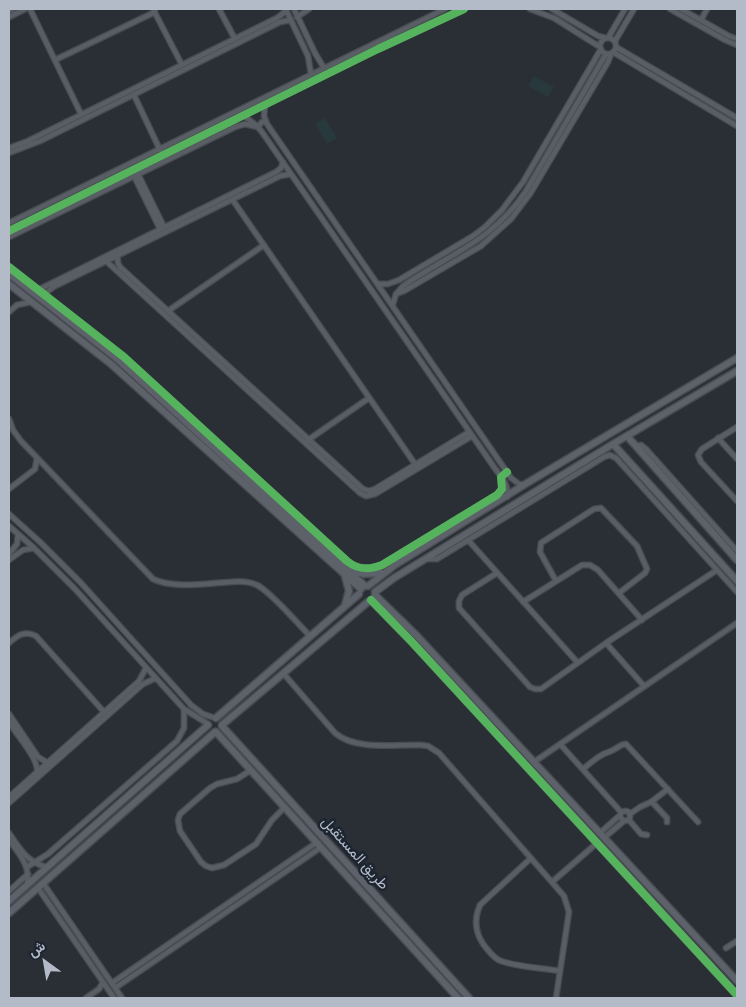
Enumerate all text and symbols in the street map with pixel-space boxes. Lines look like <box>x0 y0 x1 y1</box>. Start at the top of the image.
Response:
street label: طريق المستقبل <box>316 814 392 894</box>
text: ش <box>25 936 49 962</box>
north arrow <box>20 937 70 987</box>

